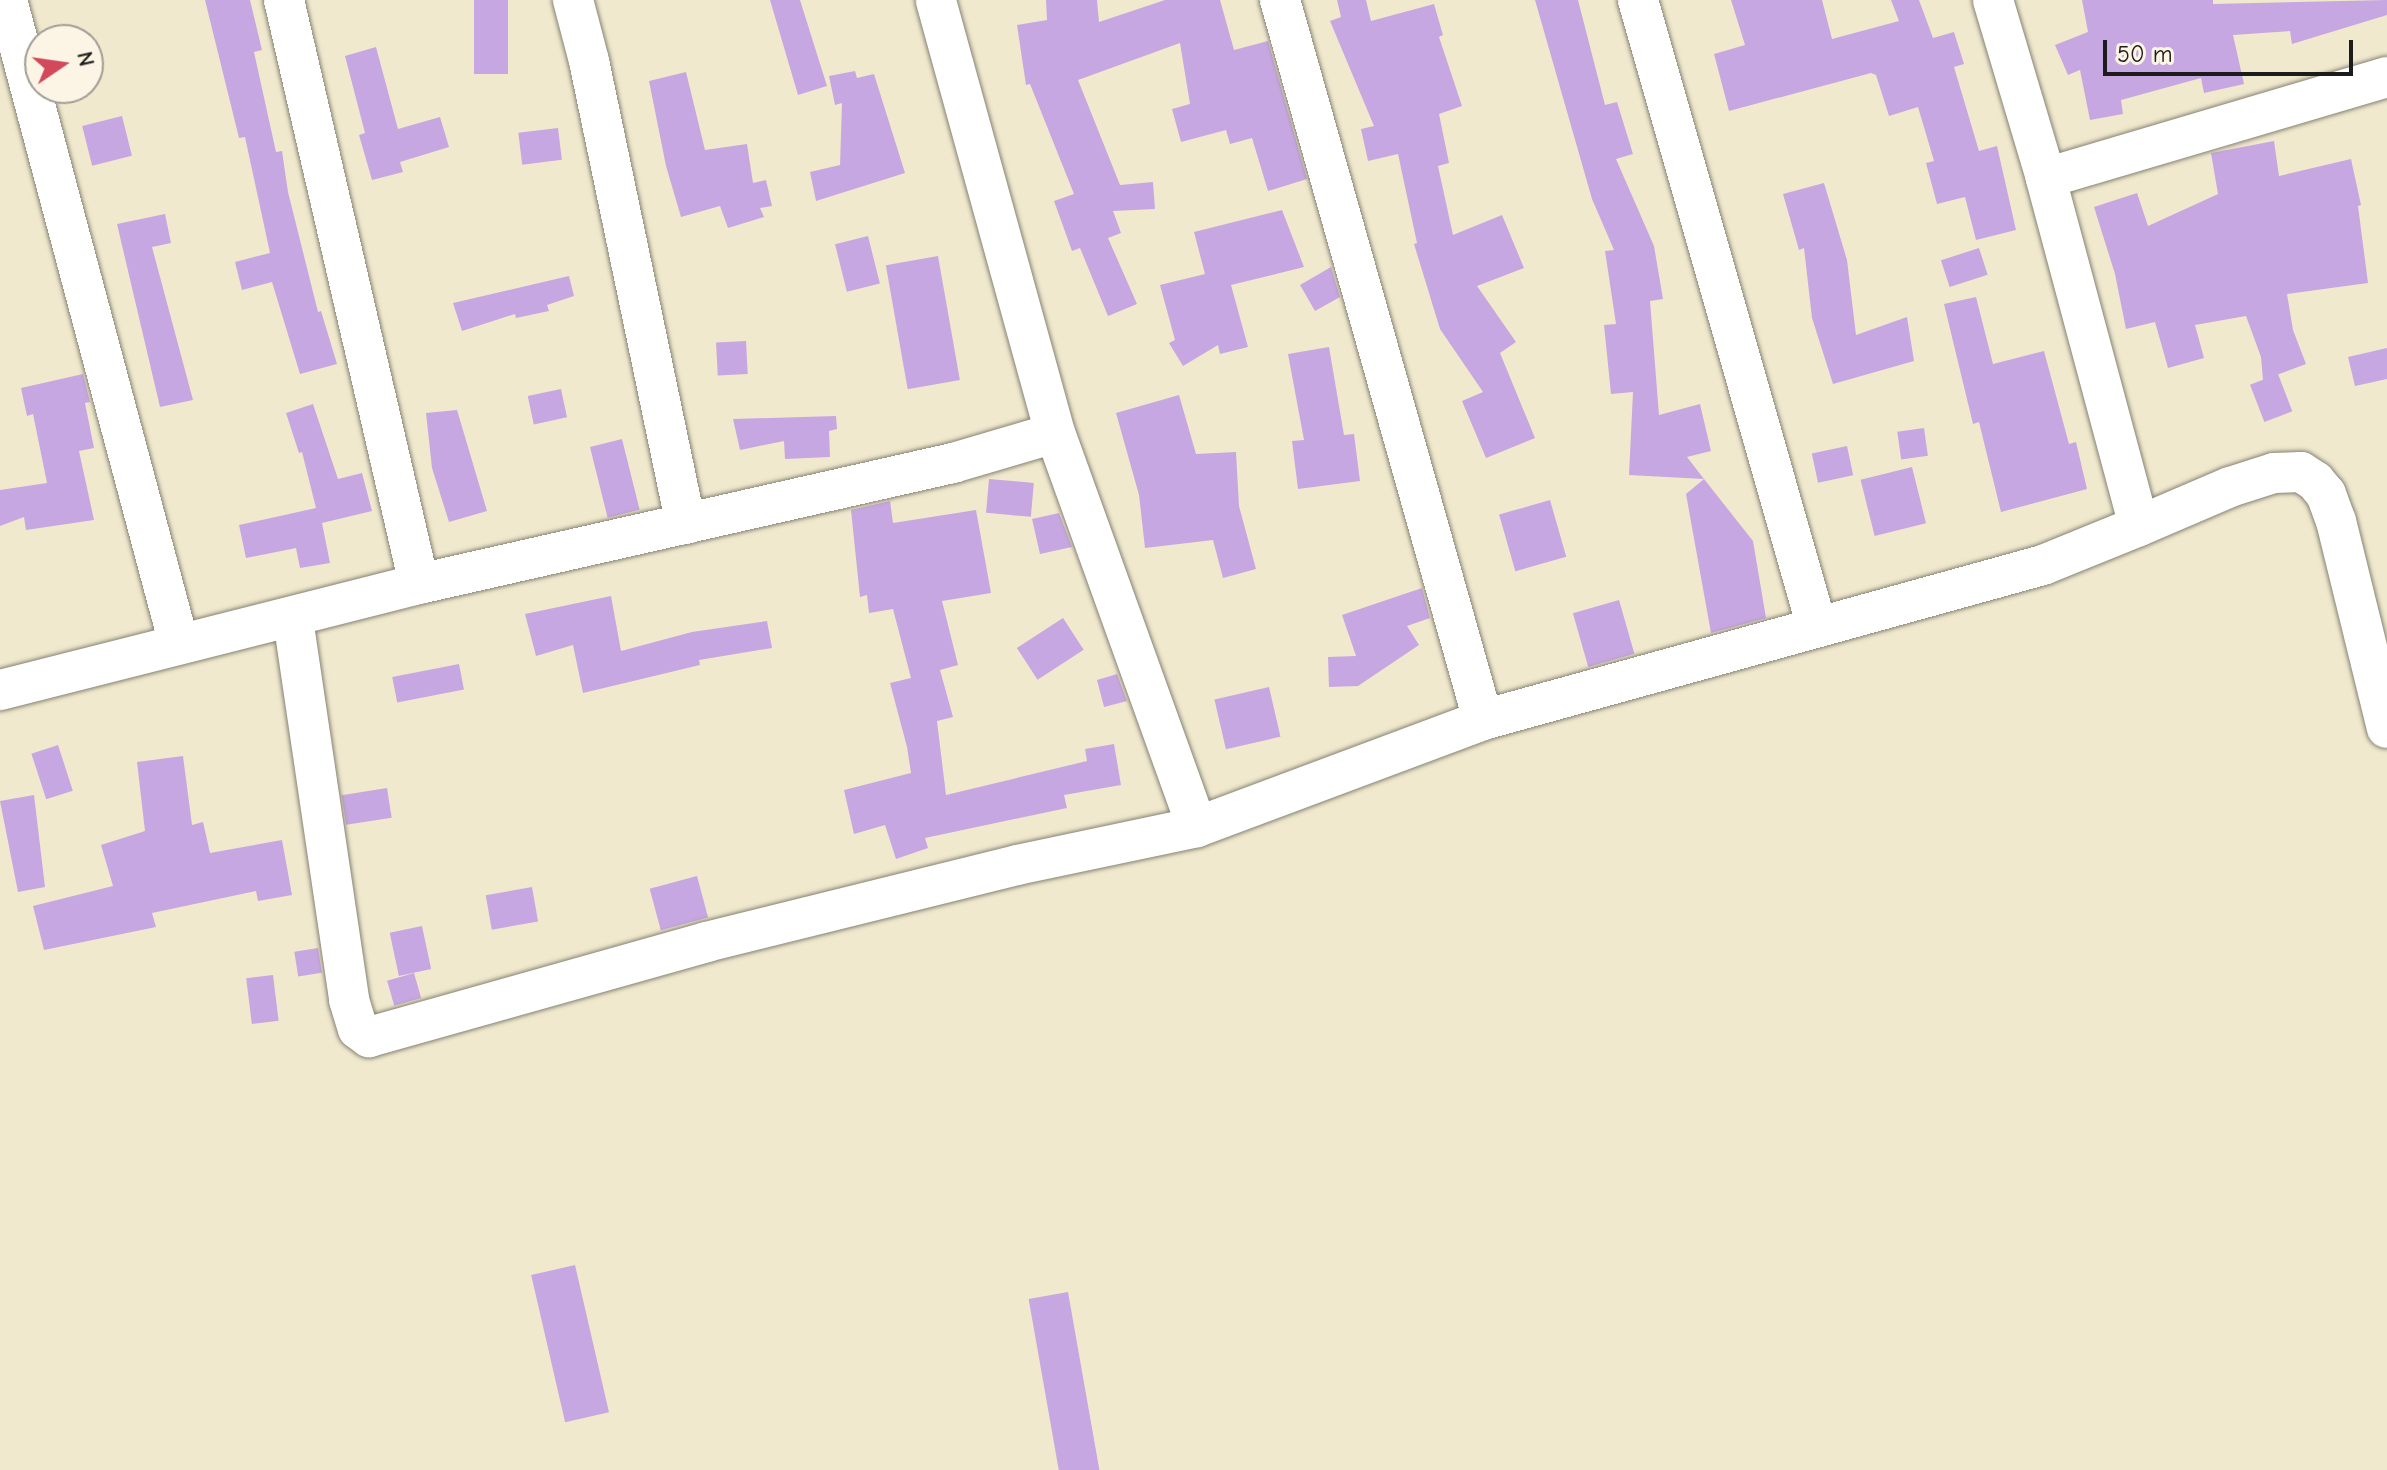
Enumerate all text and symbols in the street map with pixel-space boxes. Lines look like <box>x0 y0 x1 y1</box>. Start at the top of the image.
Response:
north arrow <box>24 24 104 104</box>
scale bar <box>2107 24 2357 74</box>
text: 50 m <box>2117 40 2173 68</box>
text: N <box>71 49 100 69</box>

